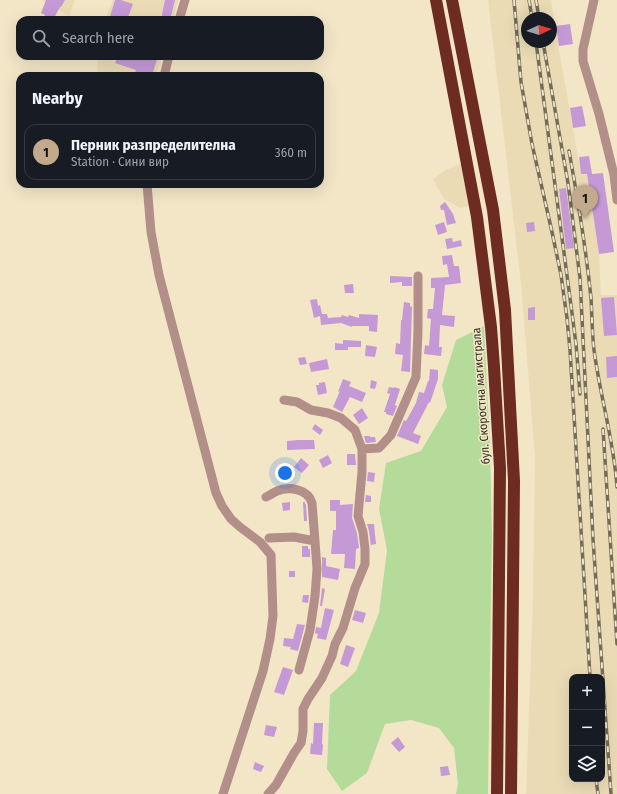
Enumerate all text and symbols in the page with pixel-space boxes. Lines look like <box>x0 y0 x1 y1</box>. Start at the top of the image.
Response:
north arrow <box>521 12 557 48</box>
search box <box>16 16 324 60</box>
icon: search <box>30 27 52 49</box>
text: Search here <box>62 29 134 47</box>
text: Nearby <box>32 88 83 109</box>
text: Перник разпределителна <box>71 136 236 154</box>
text: 1 <box>43 145 49 160</box>
text: 360 m <box>275 145 307 160</box>
text: Station · Сини вир <box>71 154 169 169</box>
pin: 1 <box>572 185 598 218</box>
street label: бул. Скоростна магистрала <box>469 327 493 465</box>
your location <box>275 463 295 483</box>
map controls <box>569 674 605 782</box>
button: + <box>569 674 605 710</box>
button: − <box>569 710 605 746</box>
button: layers <box>569 746 605 782</box>

